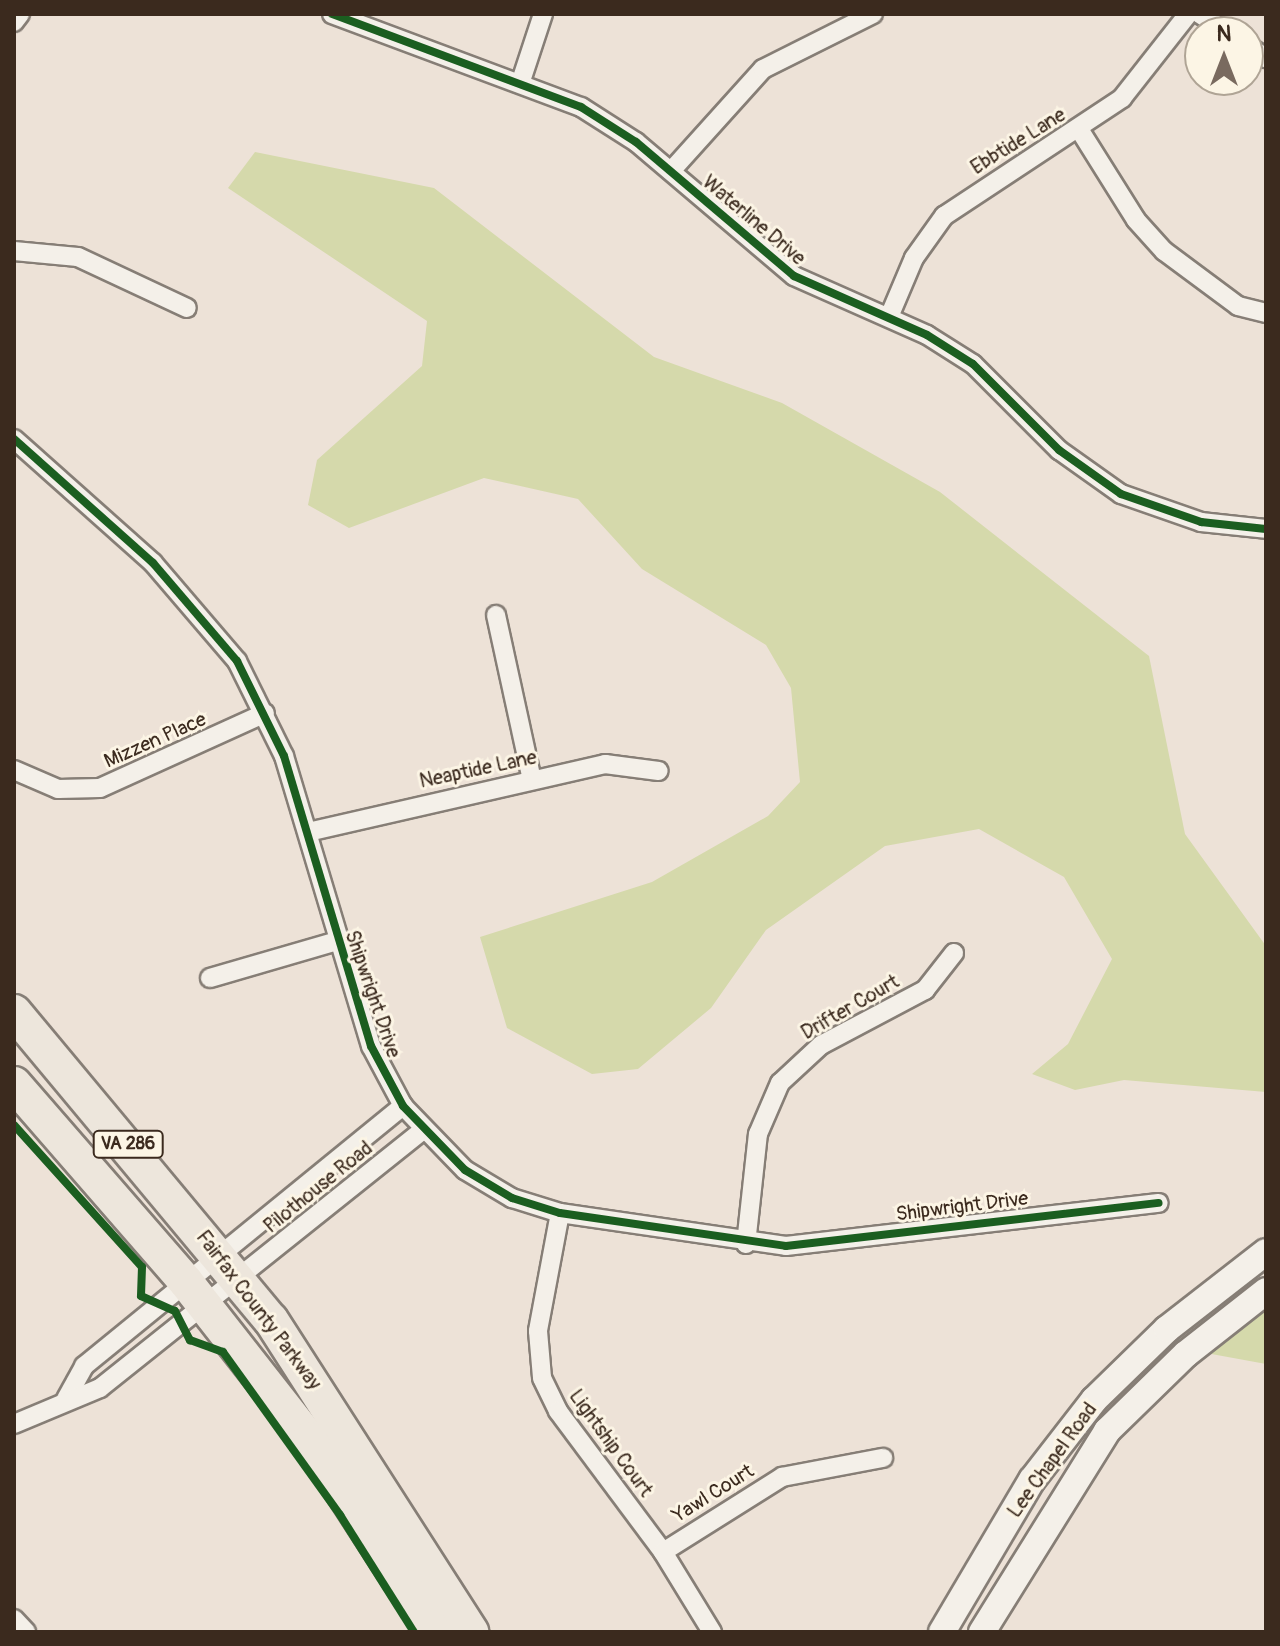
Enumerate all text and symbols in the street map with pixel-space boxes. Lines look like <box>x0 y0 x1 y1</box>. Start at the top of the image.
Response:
north arrow <box>1184 16 1264 96</box>
text: N <box>1217 20 1231 48</box>
street label: Ebbtide Lane <box>966 102 1070 180</box>
street label: Waterline Drive <box>698 170 810 270</box>
street label: Mizzen Place <box>100 707 210 773</box>
street label: Neaptide Lane <box>417 745 539 793</box>
street label: Shipwright Drive <box>340 927 406 1061</box>
street label: Drifter Court <box>797 969 903 1045</box>
road number: VA 286 <box>92 1130 164 1158</box>
street label: Pilothouse Road <box>259 1136 377 1238</box>
street label: Shipwright Drive <box>894 1186 1030 1226</box>
street label: Fairfax County Parkway <box>191 1226 327 1394</box>
street label: Lightship Court <box>564 1385 658 1501</box>
street label: Lee Chapel Road <box>1002 1398 1102 1522</box>
street label: Yawl Court <box>668 1459 758 1527</box>

